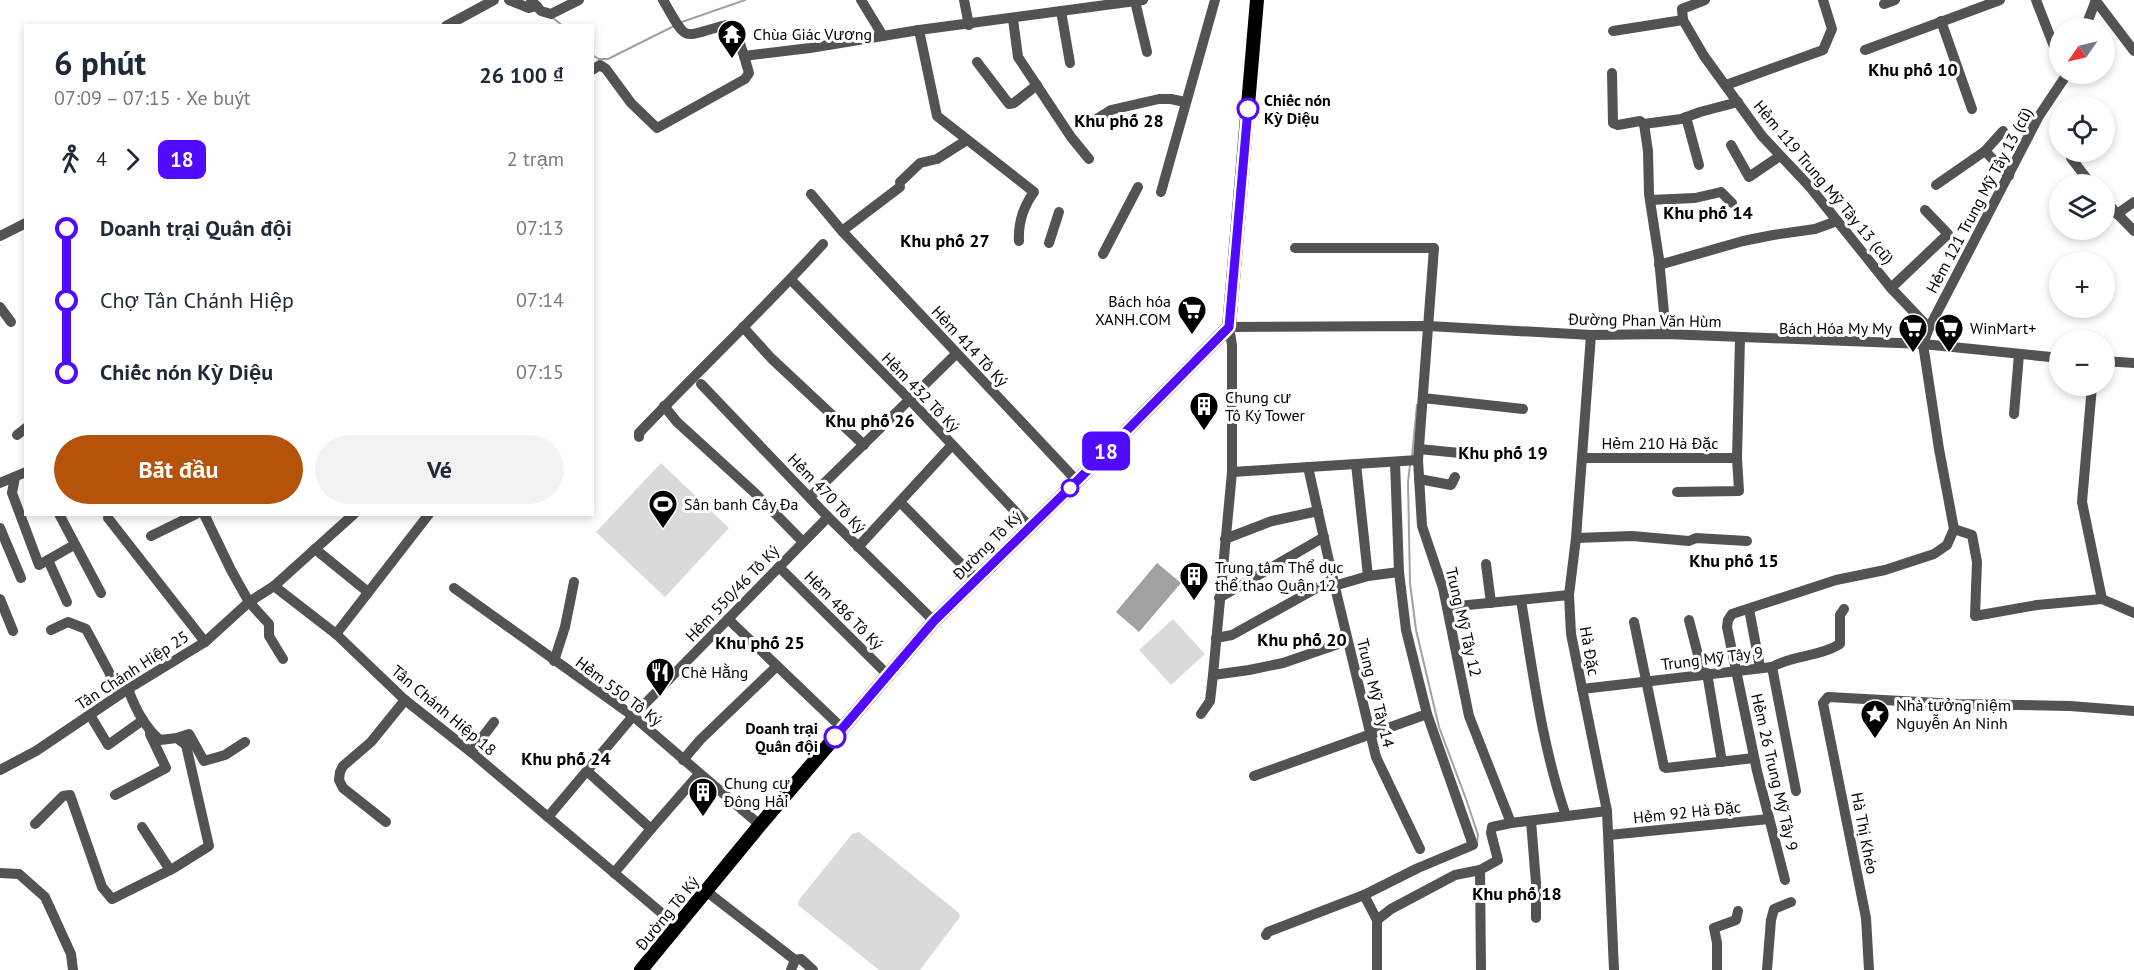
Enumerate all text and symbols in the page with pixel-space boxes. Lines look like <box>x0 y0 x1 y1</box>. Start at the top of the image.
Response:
temple icon: Chùa Giác Vương <box>716 18 748 60</box>
north arrow <box>2049 18 2115 84</box>
map controls <box>2049 18 2115 396</box>
place label: Chùa Giác Vương <box>753 24 872 44</box>
text: 6 phút <box>54 41 146 84</box>
district label: Khu phố 10 <box>1868 58 1958 81</box>
text: 26 100 ₫ <box>479 61 564 89</box>
text: 07:09 – 07:15 · Xe buýt <box>54 85 251 111</box>
place label: Chiếc nón Kỳ Diệu <box>1264 90 1331 128</box>
street label: Hẻm 119 Trung Mỹ Tây 13 (cũ) <box>1750 96 1898 268</box>
button: locate <box>2049 96 2115 162</box>
marker: Chiếc nón Kỳ Diệu <box>1237 98 1259 120</box>
street label: Hẻm 121 Trung Mỹ Tây 13 (cũ) <box>1921 104 2037 296</box>
district label: Khu phố 28 <box>1074 109 1164 132</box>
icon: walk <box>54 143 87 176</box>
icon: forward <box>116 143 149 176</box>
text: 4 <box>96 146 107 172</box>
text: 18 <box>170 146 194 173</box>
text: 2 trạm <box>507 146 564 172</box>
button: layers <box>2049 174 2115 240</box>
district label: Khu phố 14 <box>1663 201 1753 224</box>
text: Doanh trại Quân đội <box>100 214 292 242</box>
text: 07:13 <box>516 215 564 241</box>
district label: Khu phố 27 <box>900 229 990 252</box>
button: + <box>2049 252 2115 318</box>
text: Chợ Tân Chánh Hiệp <box>100 286 294 314</box>
text: 07:14 <box>516 287 564 313</box>
place label: Bách hóa XANH.COM <box>1095 291 1171 329</box>
supermarket icon: Bách hóa XANH.COM <box>1176 294 1208 336</box>
street label: Hẻm 414 Tô Ký <box>927 301 1013 391</box>
street label: Đường Phan Văn Hùm <box>1567 309 1722 331</box>
supermarket icon: Bách Hóa My My <box>1897 312 1929 354</box>
supermarket icon: WinMart+ <box>1933 312 1965 354</box>
place label: Bách Hóa My My <box>1779 318 1893 338</box>
place label: WinMart+ <box>1970 318 2036 338</box>
button: − <box>2049 330 2115 396</box>
street label: Hẻm 432 Tô Ký <box>878 348 964 436</box>
text: Chiếc nón Kỳ Diệu <box>100 358 273 386</box>
text: 07:15 <box>516 359 564 385</box>
place label: Chung cư Tô Ký Tower <box>1225 387 1306 425</box>
building icon: Chung cư Tô Ký Tower <box>1188 390 1220 432</box>
district label: Khu phố 26 <box>825 409 915 432</box>
line badge: 18 <box>1079 432 1133 470</box>
street label: Hẻm 210 Hà Đặc <box>1602 433 1718 453</box>
button: Bắt đầu <box>54 435 303 504</box>
button: Vé <box>315 435 564 504</box>
text: 18 <box>1094 438 1118 465</box>
district label: Khu phố 19 <box>1458 441 1548 464</box>
street label: Hẻm 470 Tô Ký <box>784 449 870 537</box>
unlabelled marker <box>1061 479 1079 497</box>
sports icon: Sân banh Cây Đa <box>647 488 679 530</box>
place label: Sân banh Cây Đa <box>684 494 799 514</box>
street label: Đường Tô Ký <box>948 506 1026 584</box>
street label: Hẻm 550/46 Tô Ký <box>681 540 783 645</box>
district label: Khu phố 15 <box>1689 549 1779 572</box>
place label: Trung tâm Thể dục thể thao Quận 12 <box>1215 557 1344 595</box>
building icon: Trung tâm Thể dục thể thao Quận 12 <box>1178 560 1210 602</box>
street label: Trung Mỹ Tây 12 <box>1442 565 1486 679</box>
street label: Hẻm 486 Tô Ký <box>800 566 888 654</box>
street label: Hà Đặc <box>1576 625 1604 677</box>
street label: Tân Chánh Hiệp 25 <box>72 626 192 714</box>
district label: Khu phố 20 <box>1257 628 1347 651</box>
district label: Khu phố 25 <box>715 631 805 654</box>
street label: Trung Mỹ Tây 14 <box>1353 636 1399 750</box>
street label: Trung Mỹ Tây 9 <box>1660 642 1764 674</box>
street label: Hẻm 550 Tô Ký <box>572 652 667 730</box>
restaurant icon: Chè Hằng <box>644 656 676 698</box>
street label: Tân Chánh Hiệp 18 <box>388 660 500 760</box>
place label: Chè Hằng <box>681 662 748 682</box>
street label: Hẻm 26 Trung Mỹ Tây 9 <box>1747 691 1803 853</box>
place label: Nhà tưởng niệm Nguyễn An Ninh <box>1896 695 2011 733</box>
place icon: Nhà tưởng niệm Nguyễn An Ninh <box>1859 698 1891 740</box>
place label: Doanh trại Quân đội <box>745 718 818 756</box>
marker: Doanh trại Quân đội <box>824 726 846 748</box>
district label: Khu phố 24 <box>521 747 611 770</box>
place label: Chung cư Đông Hải <box>723 773 790 811</box>
building icon: Chung cư Đông Hải <box>687 776 719 818</box>
street label: Hà Thị Khéo <box>1847 790 1883 876</box>
street label: Hẻm 92 Hà Đặc <box>1632 796 1742 828</box>
street label: Đường Tô Ký <box>630 872 703 955</box>
district label: Khu phố 18 <box>1472 882 1562 905</box>

